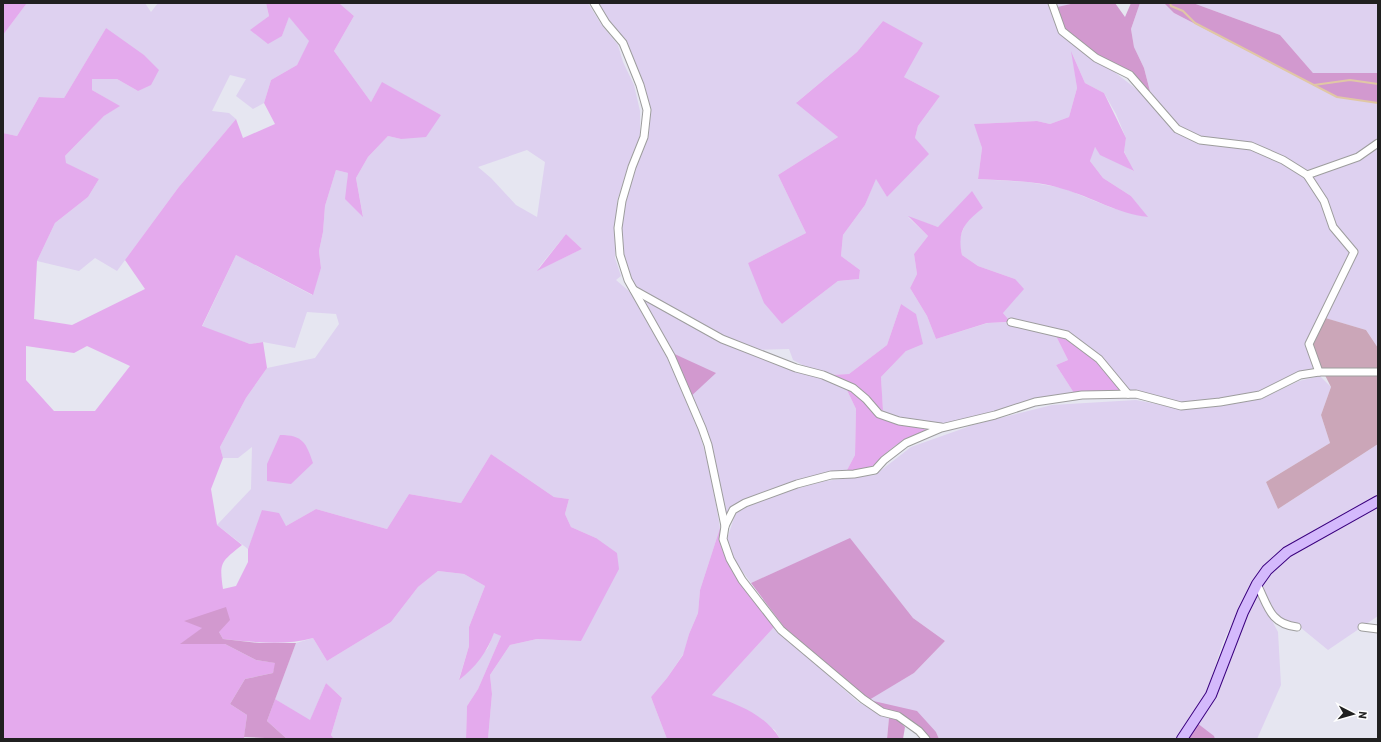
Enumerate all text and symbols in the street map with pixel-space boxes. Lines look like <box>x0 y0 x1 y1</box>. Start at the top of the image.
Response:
north arrow <box>1333 694 1373 734</box>
text: N <box>1357 711 1370 719</box>

